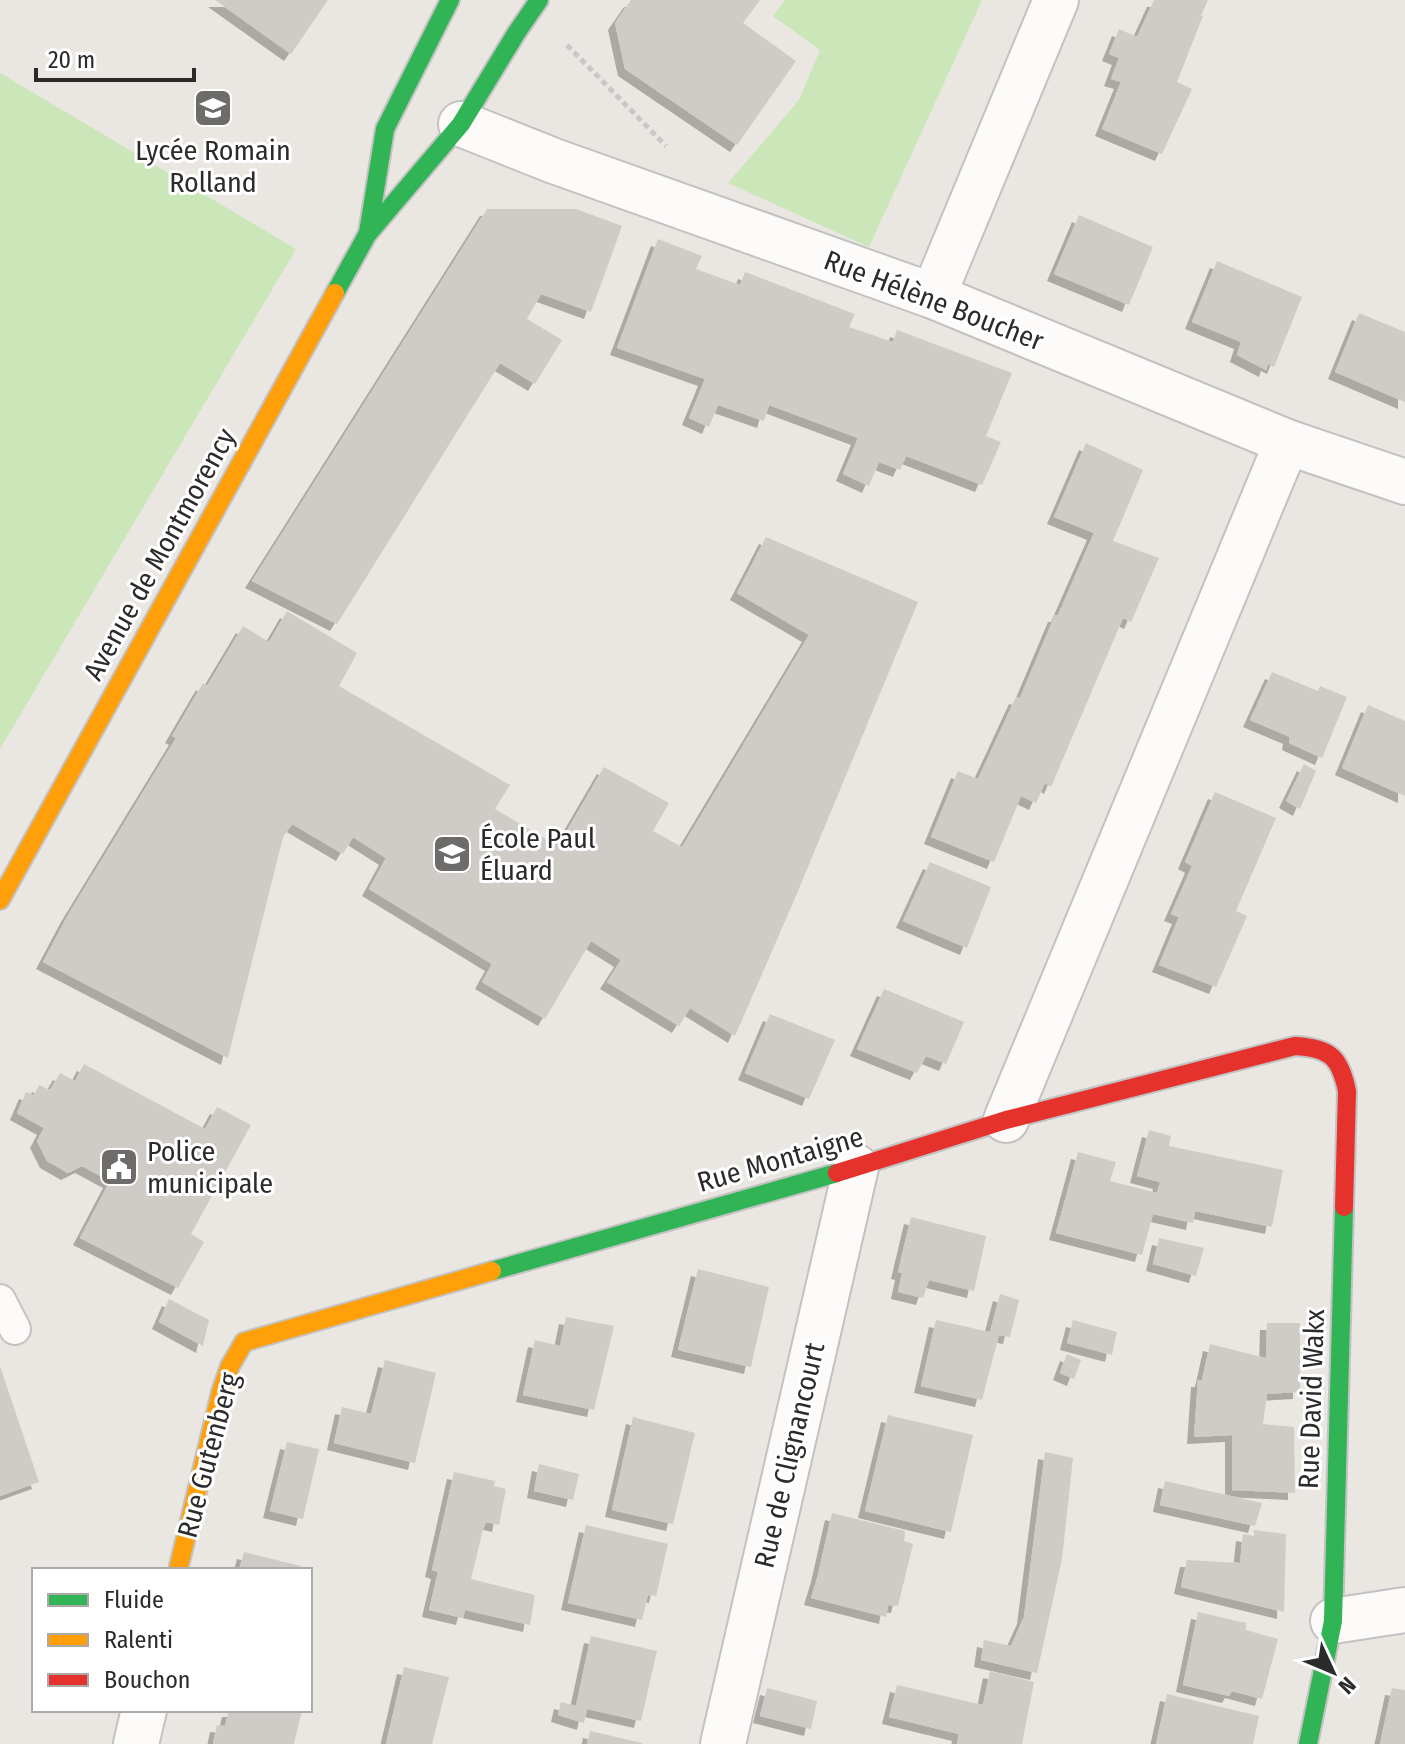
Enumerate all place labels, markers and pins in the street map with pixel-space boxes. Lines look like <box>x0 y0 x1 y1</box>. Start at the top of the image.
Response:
school or university icon: Lycée Romain Rolland <box>192 87 234 129</box>
place label: Lycée Romain Rolland <box>135 134 291 199</box>
place label: École Paul Éluard <box>480 822 595 887</box>
school or university icon: École Paul Éluard <box>431 833 473 875</box>
place label: Police municipale <box>147 1135 273 1200</box>
public building icon: Police municipale <box>98 1146 140 1188</box>

